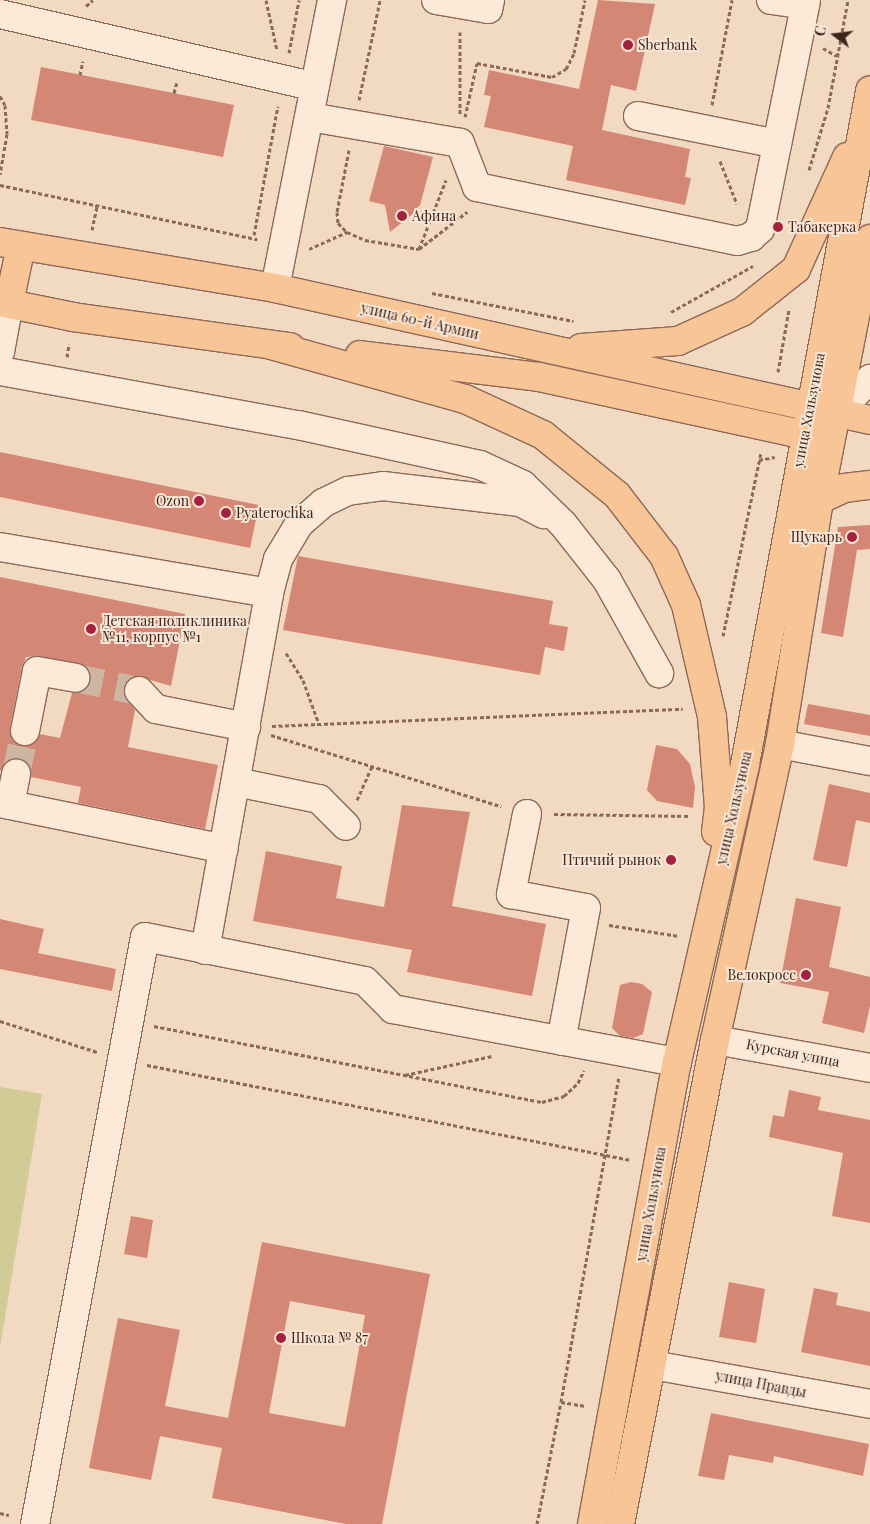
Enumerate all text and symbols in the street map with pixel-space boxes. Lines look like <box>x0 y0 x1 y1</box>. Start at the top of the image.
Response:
north arrow <box>810 10 860 60</box>
text: С <box>810 24 830 38</box>
place label: Sberbank <box>638 37 697 53</box>
marker: Sberbank <box>622 39 634 51</box>
place label: Афина <box>412 208 456 224</box>
marker: Афина <box>396 210 408 222</box>
place label: Табакерка <box>788 219 856 235</box>
marker: Табакерка <box>772 221 784 233</box>
street label: улица 60-й Армии <box>359 299 481 343</box>
street label: улица Хользунова <box>790 351 828 469</box>
place label: Ozon <box>156 493 189 509</box>
marker: Ozon <box>193 495 205 507</box>
place label: Pyaterochka <box>236 505 313 521</box>
marker: Pyaterochka <box>220 507 232 519</box>
place label: Щукарь <box>791 529 842 545</box>
marker: Щукарь <box>846 531 858 543</box>
place label: Детская поликлиника №11, корпус №1 <box>102 613 247 646</box>
marker: Детская поликлиника №11, корпус №1 <box>84 622 98 636</box>
street label: улица Хользунова <box>713 750 755 866</box>
place label: Птичий рынок <box>562 852 661 868</box>
marker: Птичий рынок <box>665 854 677 866</box>
place label: Велокросс <box>728 967 796 983</box>
marker: Велокросс <box>800 969 812 981</box>
street label: Курская улица <box>745 1036 841 1070</box>
street label: улица Хользунова <box>633 1145 669 1263</box>
place label: Школа № 87 <box>291 1330 368 1346</box>
marker: Школа № 87 <box>275 1332 287 1344</box>
street label: улица Правды <box>714 1367 808 1401</box>

